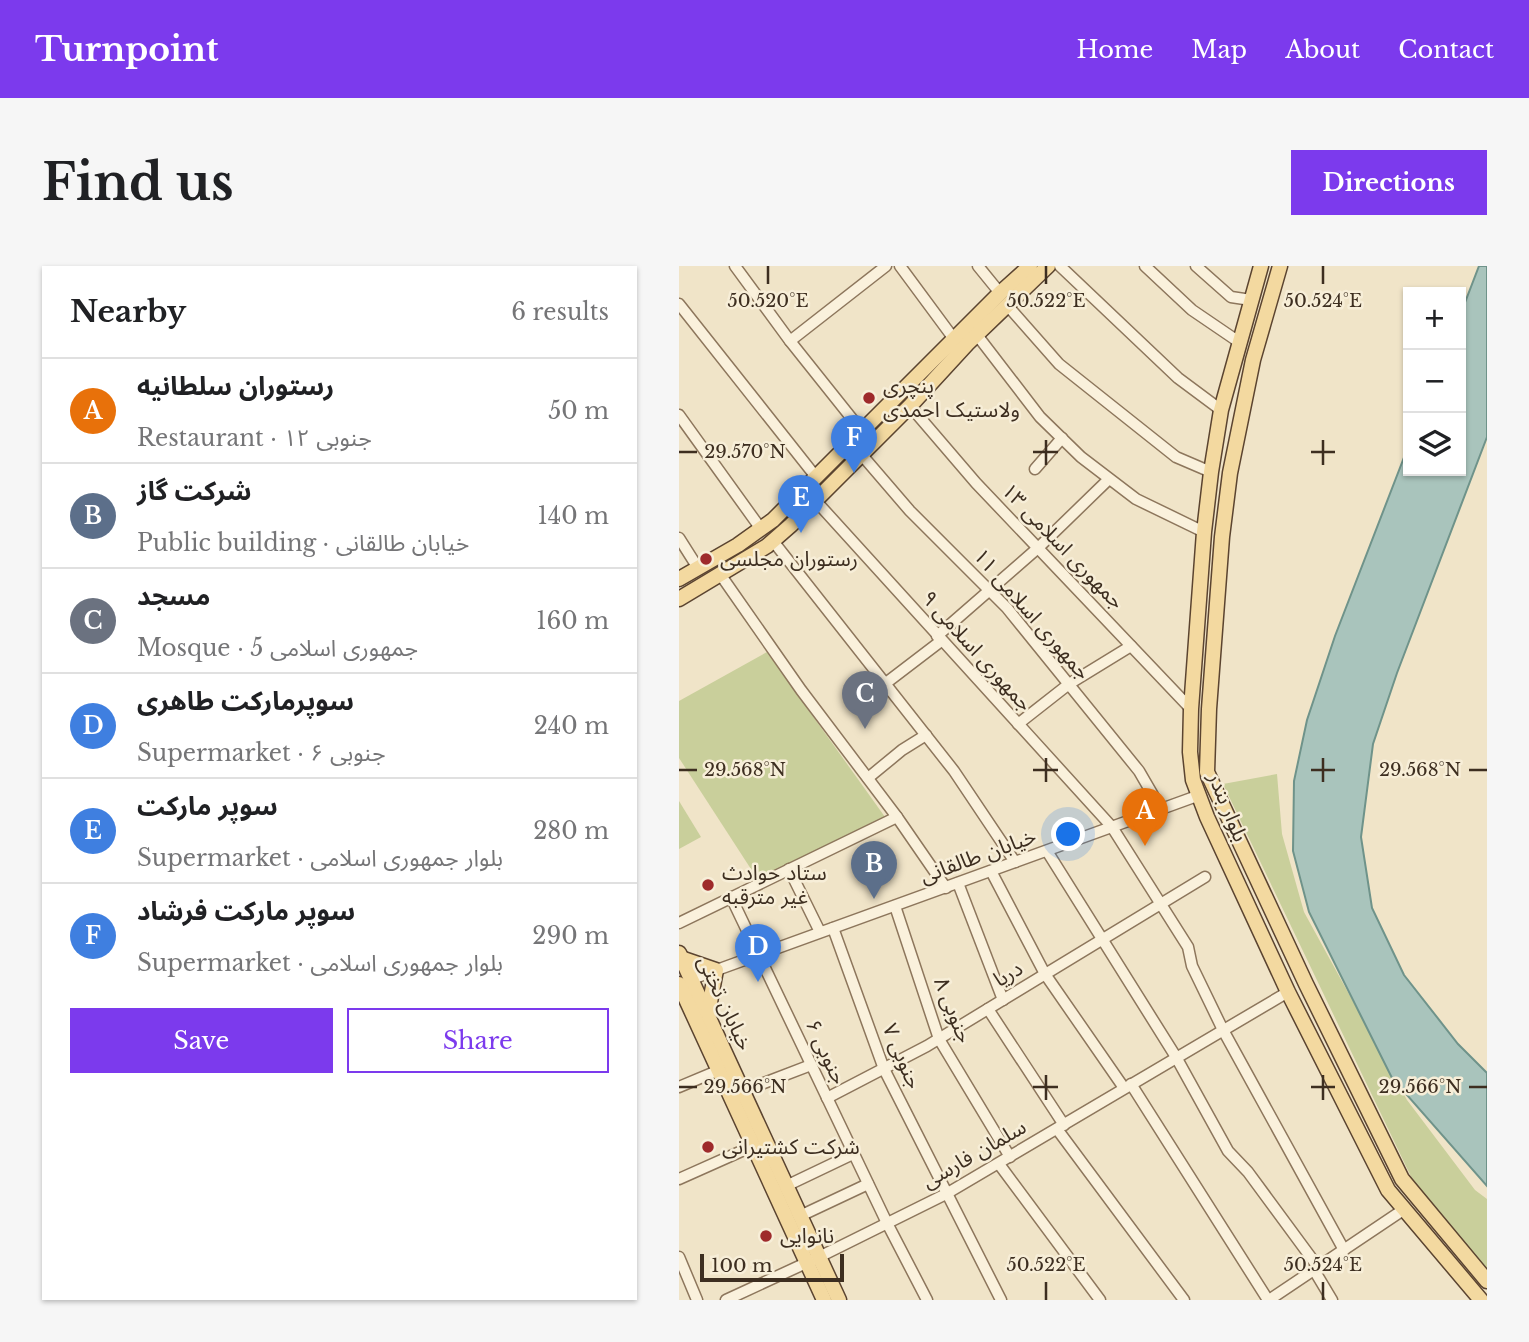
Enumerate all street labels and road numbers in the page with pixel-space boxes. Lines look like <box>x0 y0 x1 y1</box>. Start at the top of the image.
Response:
street label: جمهوری اسلامی ۱۳ <box>996 478 1130 614</box>
street label: جمهوری اسلامی ۱۱ <box>968 543 1096 685</box>
street label: جمهوری اسلامی ۹ <box>916 585 1038 717</box>
street label: بلوار بندر <box>1202 768 1254 845</box>
street label: خیابان طالقانی <box>916 823 1040 889</box>
street label: خیابان تختی <box>692 952 758 1054</box>
street label: دریا <box>989 955 1027 993</box>
street label: ۸ جنوبی <box>928 973 978 1047</box>
street label: ۶ جنوبی <box>800 1015 852 1089</box>
street label: ۷ جنوبی <box>877 1019 927 1093</box>
street label: سلمان فارسی <box>917 1114 1031 1194</box>

